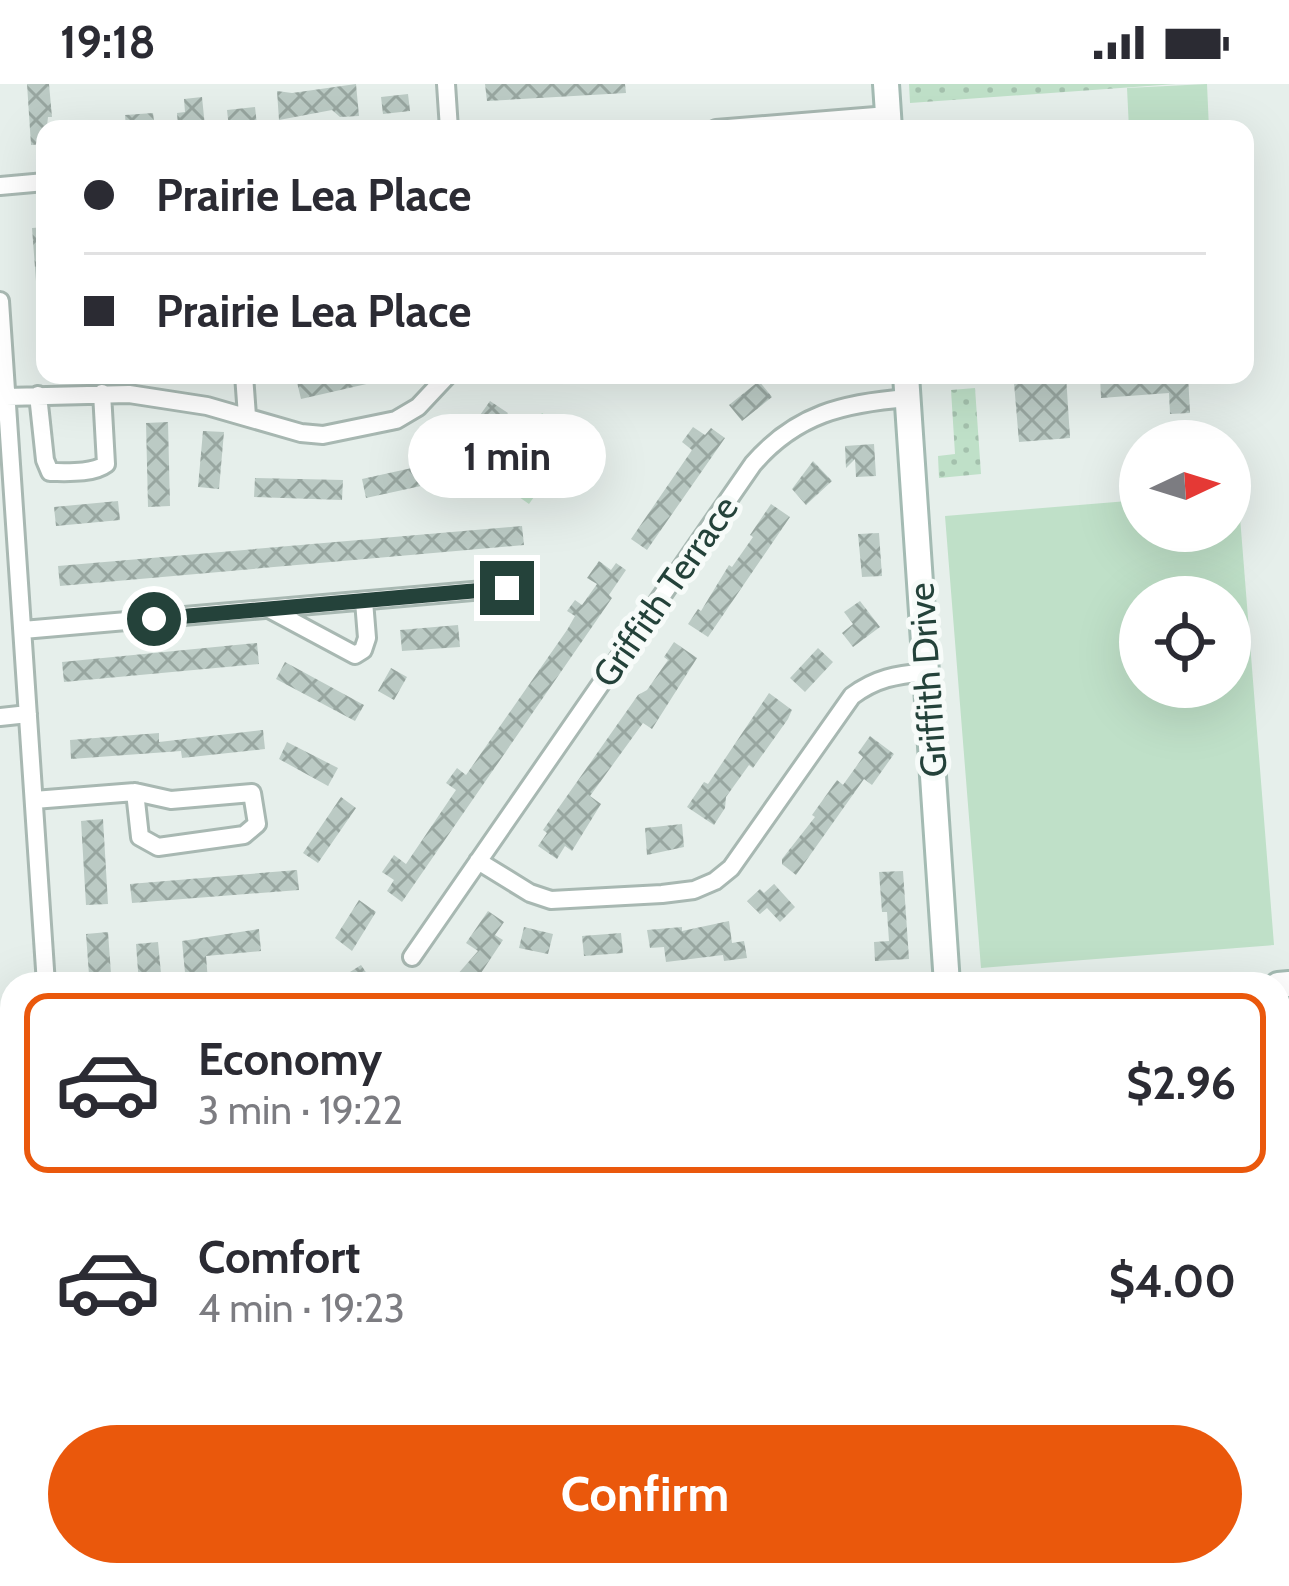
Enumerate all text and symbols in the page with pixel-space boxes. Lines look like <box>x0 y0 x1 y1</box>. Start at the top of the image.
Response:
text: 19:18 <box>60 15 156 69</box>
text: Prairie Lea Place <box>156 168 471 222</box>
text: Prairie Lea Place <box>156 284 471 338</box>
callout: 1 min <box>408 414 606 498</box>
north arrow <box>1119 420 1251 552</box>
map controls <box>1119 420 1251 708</box>
text: 1 min <box>463 432 551 480</box>
street label: Griffith Terrace <box>583 487 747 695</box>
route end <box>480 561 534 615</box>
button: locate <box>1119 576 1251 708</box>
street label: Griffith Drive <box>898 581 956 779</box>
route start <box>127 592 181 646</box>
icon: car <box>54 1029 162 1137</box>
text: Economy <box>198 1032 382 1086</box>
text: $2.96 <box>1126 1056 1236 1110</box>
text: 3 min · 19:22 <box>198 1086 403 1134</box>
icon: car <box>54 1227 162 1335</box>
text: Comfort <box>198 1230 361 1284</box>
text: $4.00 <box>1109 1254 1236 1308</box>
text: 4 min · 19:23 <box>198 1284 405 1332</box>
button: Confirm <box>48 1425 1242 1563</box>

